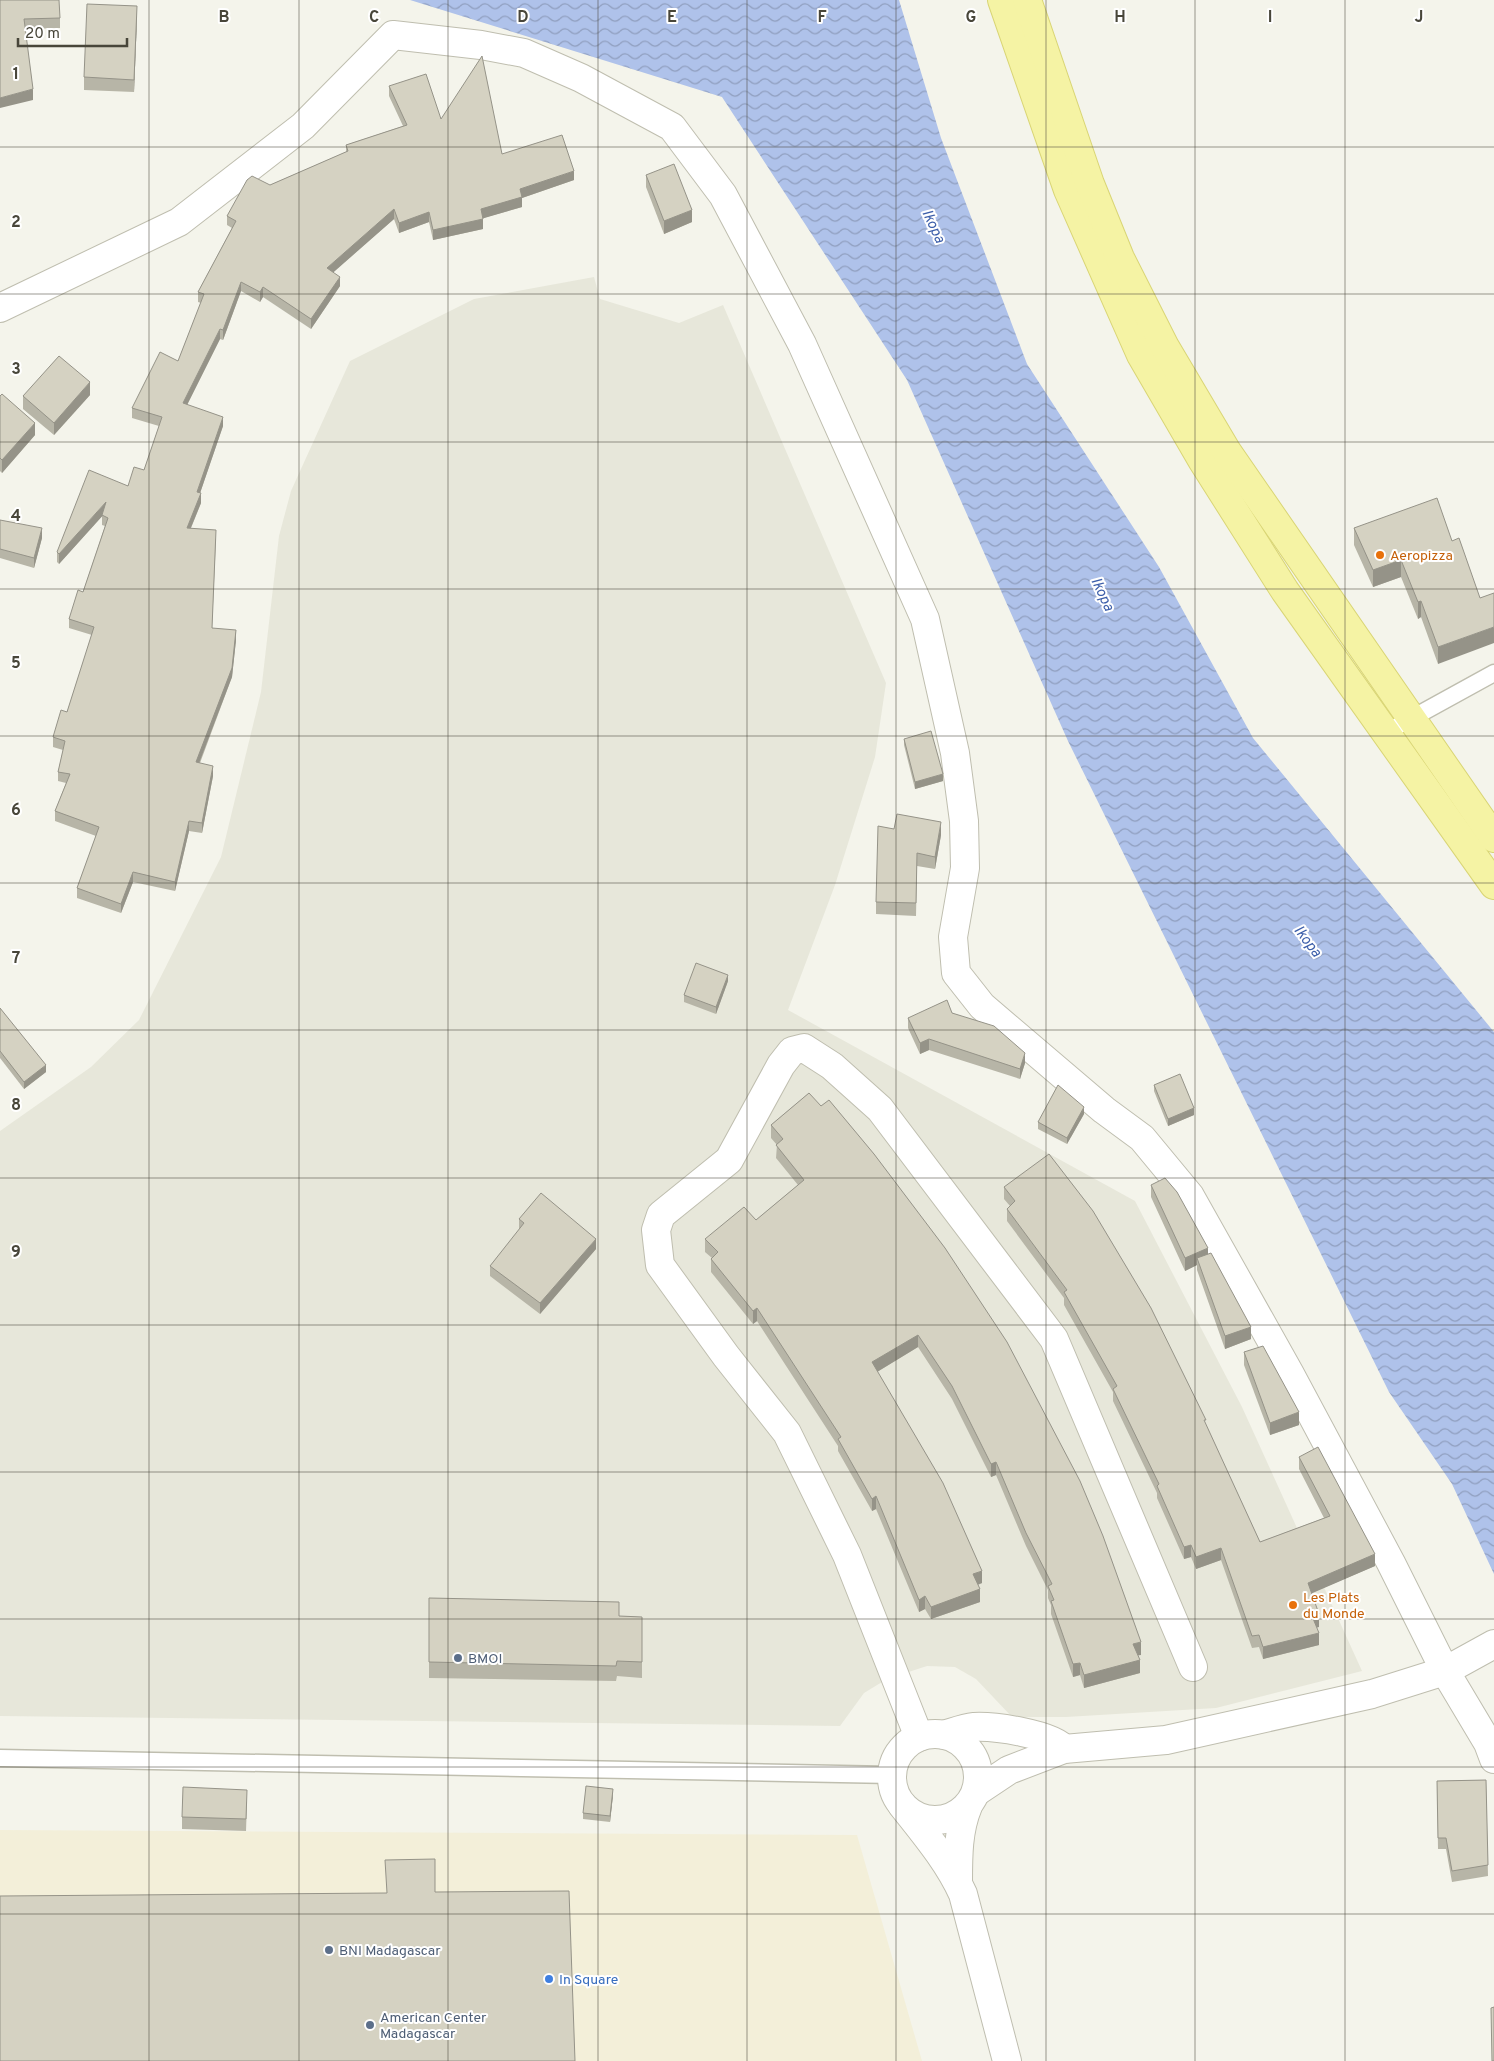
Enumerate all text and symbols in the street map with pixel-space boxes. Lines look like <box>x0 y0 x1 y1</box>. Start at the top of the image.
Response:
text: B <box>218 8 230 28</box>
text: C <box>369 8 379 28</box>
text: D <box>517 8 529 28</box>
text: E <box>667 8 677 28</box>
text: F <box>817 8 827 28</box>
text: G <box>966 8 976 28</box>
text: H <box>1114 8 1126 28</box>
text: I <box>1268 8 1272 28</box>
text: J <box>1415 8 1423 28</box>
scale bar <box>18 15 126 47</box>
text: 20 m <box>25 25 60 44</box>
text: 1 <box>13 65 19 85</box>
water label: Ikopa <box>917 207 949 247</box>
text: 2 <box>11 213 21 233</box>
text: 3 <box>11 360 21 380</box>
text: 4 <box>11 507 21 527</box>
place label: Aeropizza <box>1390 548 1453 565</box>
marker: Aeropizza <box>1374 549 1386 561</box>
water label: Ikopa <box>1086 575 1118 615</box>
text: 5 <box>11 654 21 674</box>
text: 6 <box>11 801 21 821</box>
water label: Ikopa <box>1289 922 1325 962</box>
text: 7 <box>12 949 20 969</box>
text: 8 <box>11 1096 21 1116</box>
text: 9 <box>11 1243 21 1263</box>
place label: Les Plats du Monde <box>1303 1590 1365 1623</box>
marker: Les Plats du Monde <box>1287 1599 1299 1611</box>
place label: BMOI <box>468 1651 502 1668</box>
marker: BMOI <box>452 1652 464 1664</box>
place label: BNI Madagascar <box>339 1943 441 1960</box>
marker: BNI Madagascar <box>323 1944 335 1956</box>
place label: In Square <box>559 1972 618 1989</box>
marker: In Square <box>543 1973 555 1985</box>
place label: American Center Madagascar <box>380 2010 487 2043</box>
marker: American Center Madagascar <box>364 2019 376 2031</box>

